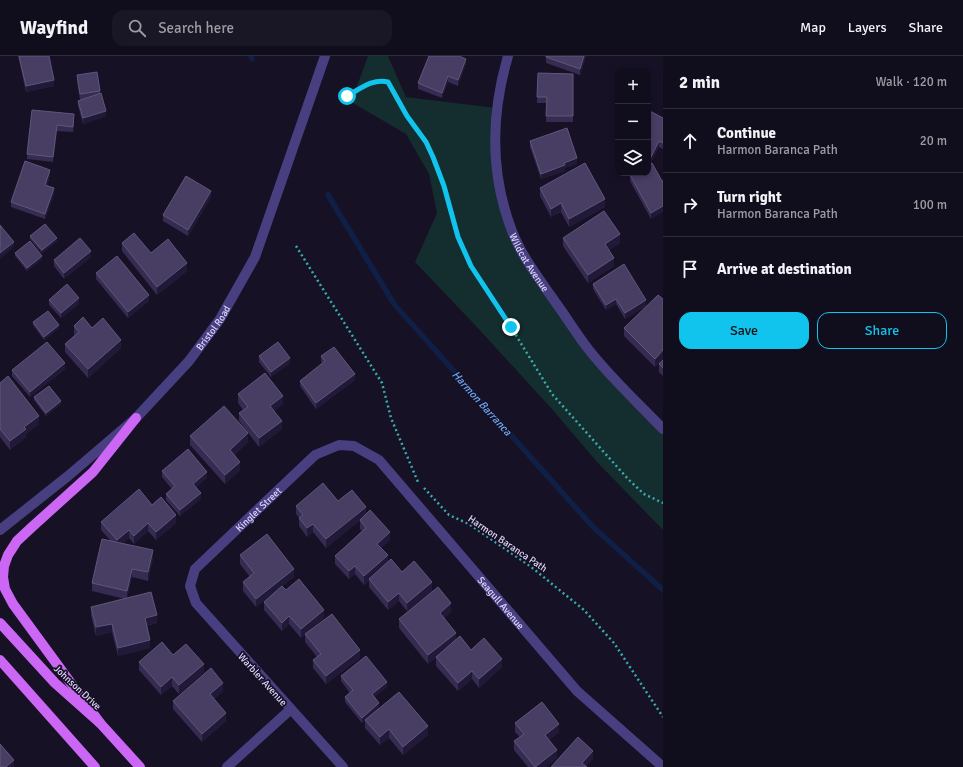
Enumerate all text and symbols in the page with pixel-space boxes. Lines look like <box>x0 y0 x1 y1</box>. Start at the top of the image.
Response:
search box <box>112 10 392 46</box>
text: Wayfind <box>20 16 88 40</box>
icon: search <box>126 17 148 39</box>
text: Search here <box>158 19 234 37</box>
text: Map <box>800 19 826 36</box>
text: Layers <box>848 19 887 36</box>
text: Share <box>909 19 943 36</box>
map controls <box>615 68 651 176</box>
button: + <box>615 68 651 104</box>
text: 2 min <box>679 72 720 93</box>
text: Walk · 120 m <box>876 74 947 90</box>
route start <box>338 87 356 105</box>
button: − <box>615 104 651 140</box>
text: Continue <box>717 124 776 142</box>
icon: ahead <box>679 130 701 152</box>
text: 20 m <box>920 133 947 149</box>
button: layers <box>615 140 651 176</box>
text: Harmon Baranca Path <box>717 142 838 158</box>
text: Turn right <box>717 188 782 206</box>
icon: right <box>679 194 701 216</box>
text: 100 m <box>913 197 947 213</box>
text: Harmon Baranca Path <box>717 206 838 222</box>
street label: Wildcat Avenue <box>507 231 551 294</box>
icon: arrive <box>679 258 701 280</box>
text: Arrive at destination <box>717 260 852 278</box>
street label: Bristol Road <box>194 304 233 353</box>
button: Save <box>679 312 809 349</box>
button: Share <box>817 312 947 349</box>
route end <box>502 318 520 336</box>
water label: Harmon Barranca <box>449 368 514 439</box>
street label: Kinglet Street <box>233 485 285 535</box>
street label: Harmon Baranca Path <box>466 513 549 575</box>
street label: Seagull Avenue <box>475 574 526 632</box>
street label: Warbler Avenue <box>235 651 289 709</box>
street label: Johnson Drive <box>51 663 103 713</box>

